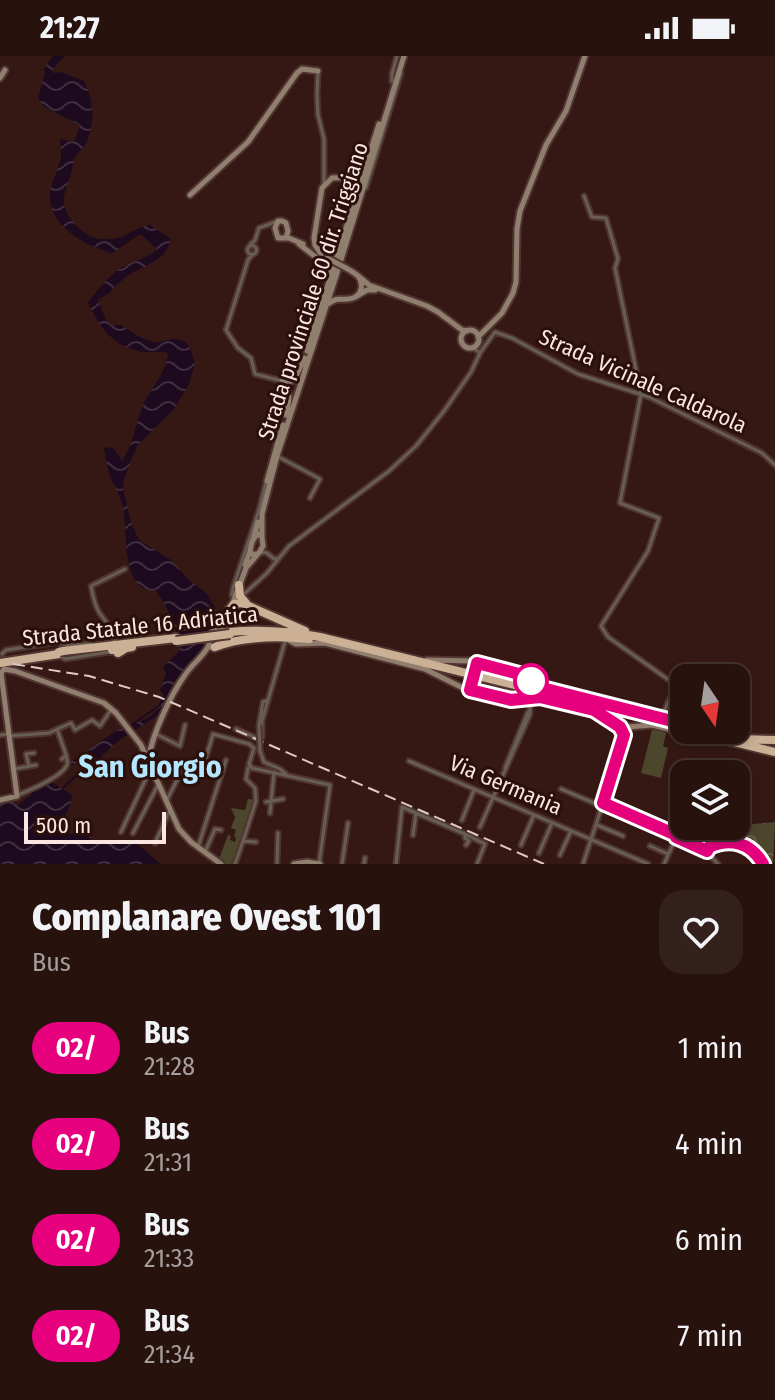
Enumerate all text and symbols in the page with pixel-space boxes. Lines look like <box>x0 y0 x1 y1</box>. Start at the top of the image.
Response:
text: 21:27 <box>40 10 99 46</box>
street label: Strada provinciale 60 dir. Triggiano <box>252 139 374 443</box>
street label: Strada Vicinale Caldarola <box>535 323 751 439</box>
street label: Strada Statale 16 Adriatica <box>21 600 259 652</box>
unlabelled marker <box>514 664 548 698</box>
north arrow <box>670 664 750 744</box>
map controls <box>670 664 750 840</box>
district label: San Giorgio <box>78 749 222 785</box>
street label: Via Germania <box>446 749 566 821</box>
button: layers <box>670 760 750 840</box>
scale bar <box>24 808 166 844</box>
text: 500 m <box>36 812 91 839</box>
button: heart <box>659 890 743 974</box>
text: Complanare Ovest 101 <box>32 894 382 940</box>
text: Bus <box>32 947 71 978</box>
text: Bus <box>144 1015 189 1051</box>
text: 1 min <box>678 1030 743 1066</box>
text: 02/ <box>55 1031 97 1064</box>
text: 21:28 <box>144 1051 195 1082</box>
text: Bus <box>144 1111 189 1147</box>
text: 4 min <box>675 1126 743 1162</box>
text: 02/ <box>55 1127 97 1160</box>
text: 21:31 <box>144 1147 192 1178</box>
text: Bus <box>144 1207 189 1243</box>
text: 6 min <box>675 1222 743 1258</box>
text: 02/ <box>55 1223 97 1256</box>
text: 21:33 <box>144 1243 194 1274</box>
text: Bus <box>144 1303 189 1339</box>
text: 7 min <box>677 1318 743 1354</box>
text: 02/ <box>55 1319 97 1352</box>
text: 21:34 <box>144 1339 195 1370</box>

